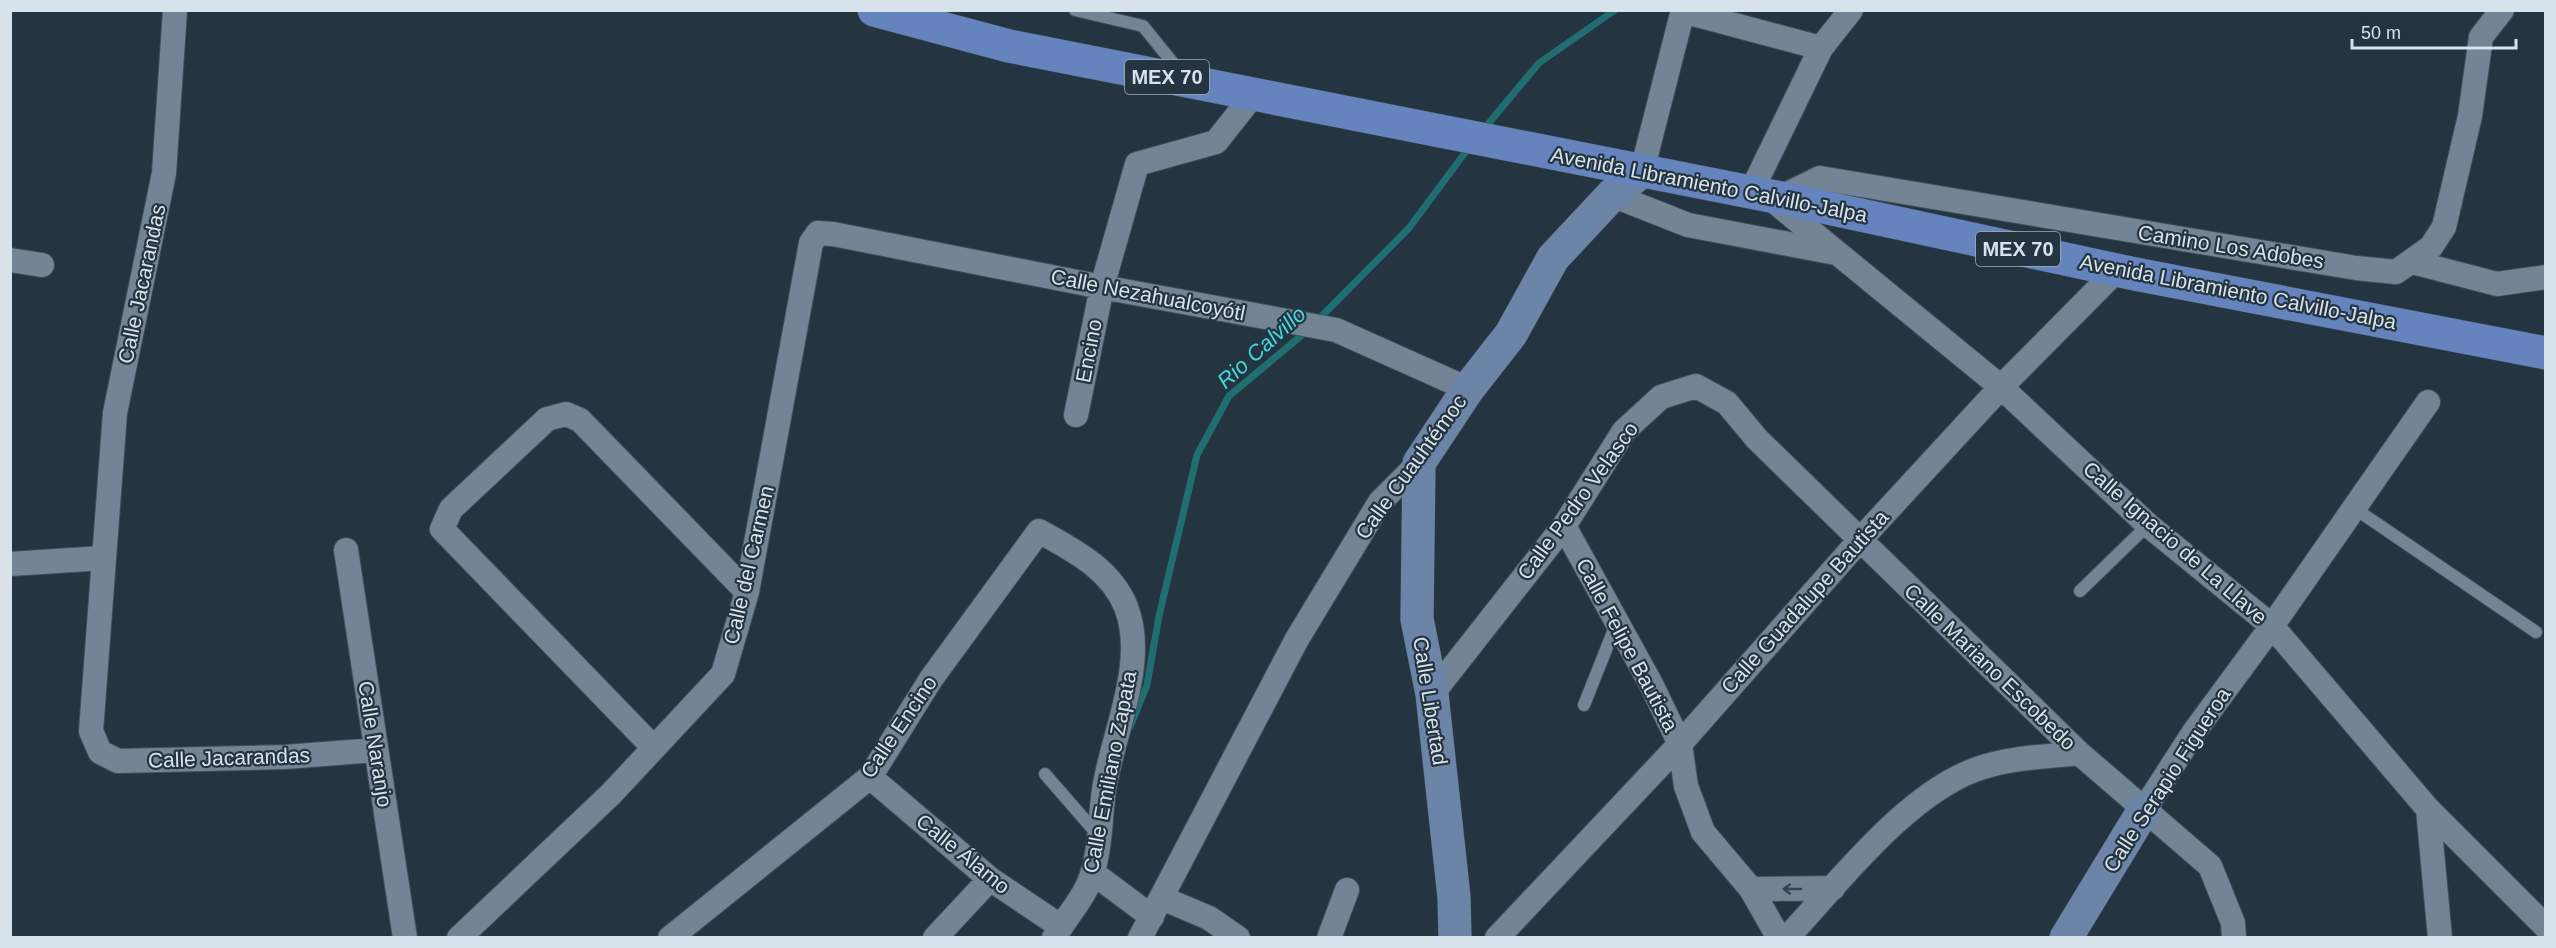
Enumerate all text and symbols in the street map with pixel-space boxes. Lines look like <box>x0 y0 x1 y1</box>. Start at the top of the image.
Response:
scale bar <box>2352 12 2516 50</box>
text: 50 m <box>2361 23 2401 43</box>
road number: MEX 70 <box>1125 60 1209 94</box>
street label: Avenida Libramiento Calvillo-Jalpa <box>1549 143 1870 227</box>
street label: Calle Jacarandas <box>113 202 170 366</box>
street label: Camino Los Adobes <box>2136 220 2326 273</box>
road number: MEX 70 <box>1976 232 2060 266</box>
street label: Avenida Libramiento Calvillo-Jalpa <box>2078 250 2399 334</box>
street label: Calle Nezahualcoyótl <box>1049 264 1247 325</box>
water label: Rio Calvillo <box>1212 301 1311 393</box>
street label: Encino <box>1071 317 1106 385</box>
street label: Calle Cuauhtémoc <box>1351 390 1471 543</box>
street label: Calle Pedro Velasco <box>1513 417 1642 584</box>
street label: Calle Ignacio de La Llave <box>2079 457 2272 629</box>
street label: Calle del Carmen <box>719 483 778 647</box>
street label: Calle Guadalupe Bautista <box>1716 505 1893 698</box>
street label: Calle Felipe Bautista <box>1572 554 1683 735</box>
street label: Calle Mariano Escobedo <box>1900 579 2081 754</box>
street label: Calle Libertad <box>1409 635 1452 767</box>
street label: Calle Emiliano Zapata <box>1079 669 1140 875</box>
street label: Calle Encino <box>856 671 941 782</box>
street label: Calle Naranjo <box>354 679 397 809</box>
street label: Calle Serapio Figueroa <box>2098 683 2235 876</box>
street label: Calle Jacarandas <box>147 743 310 772</box>
street label: Calle Álamo <box>912 809 1015 898</box>
one-way arrow <box>1782 883 1802 895</box>

